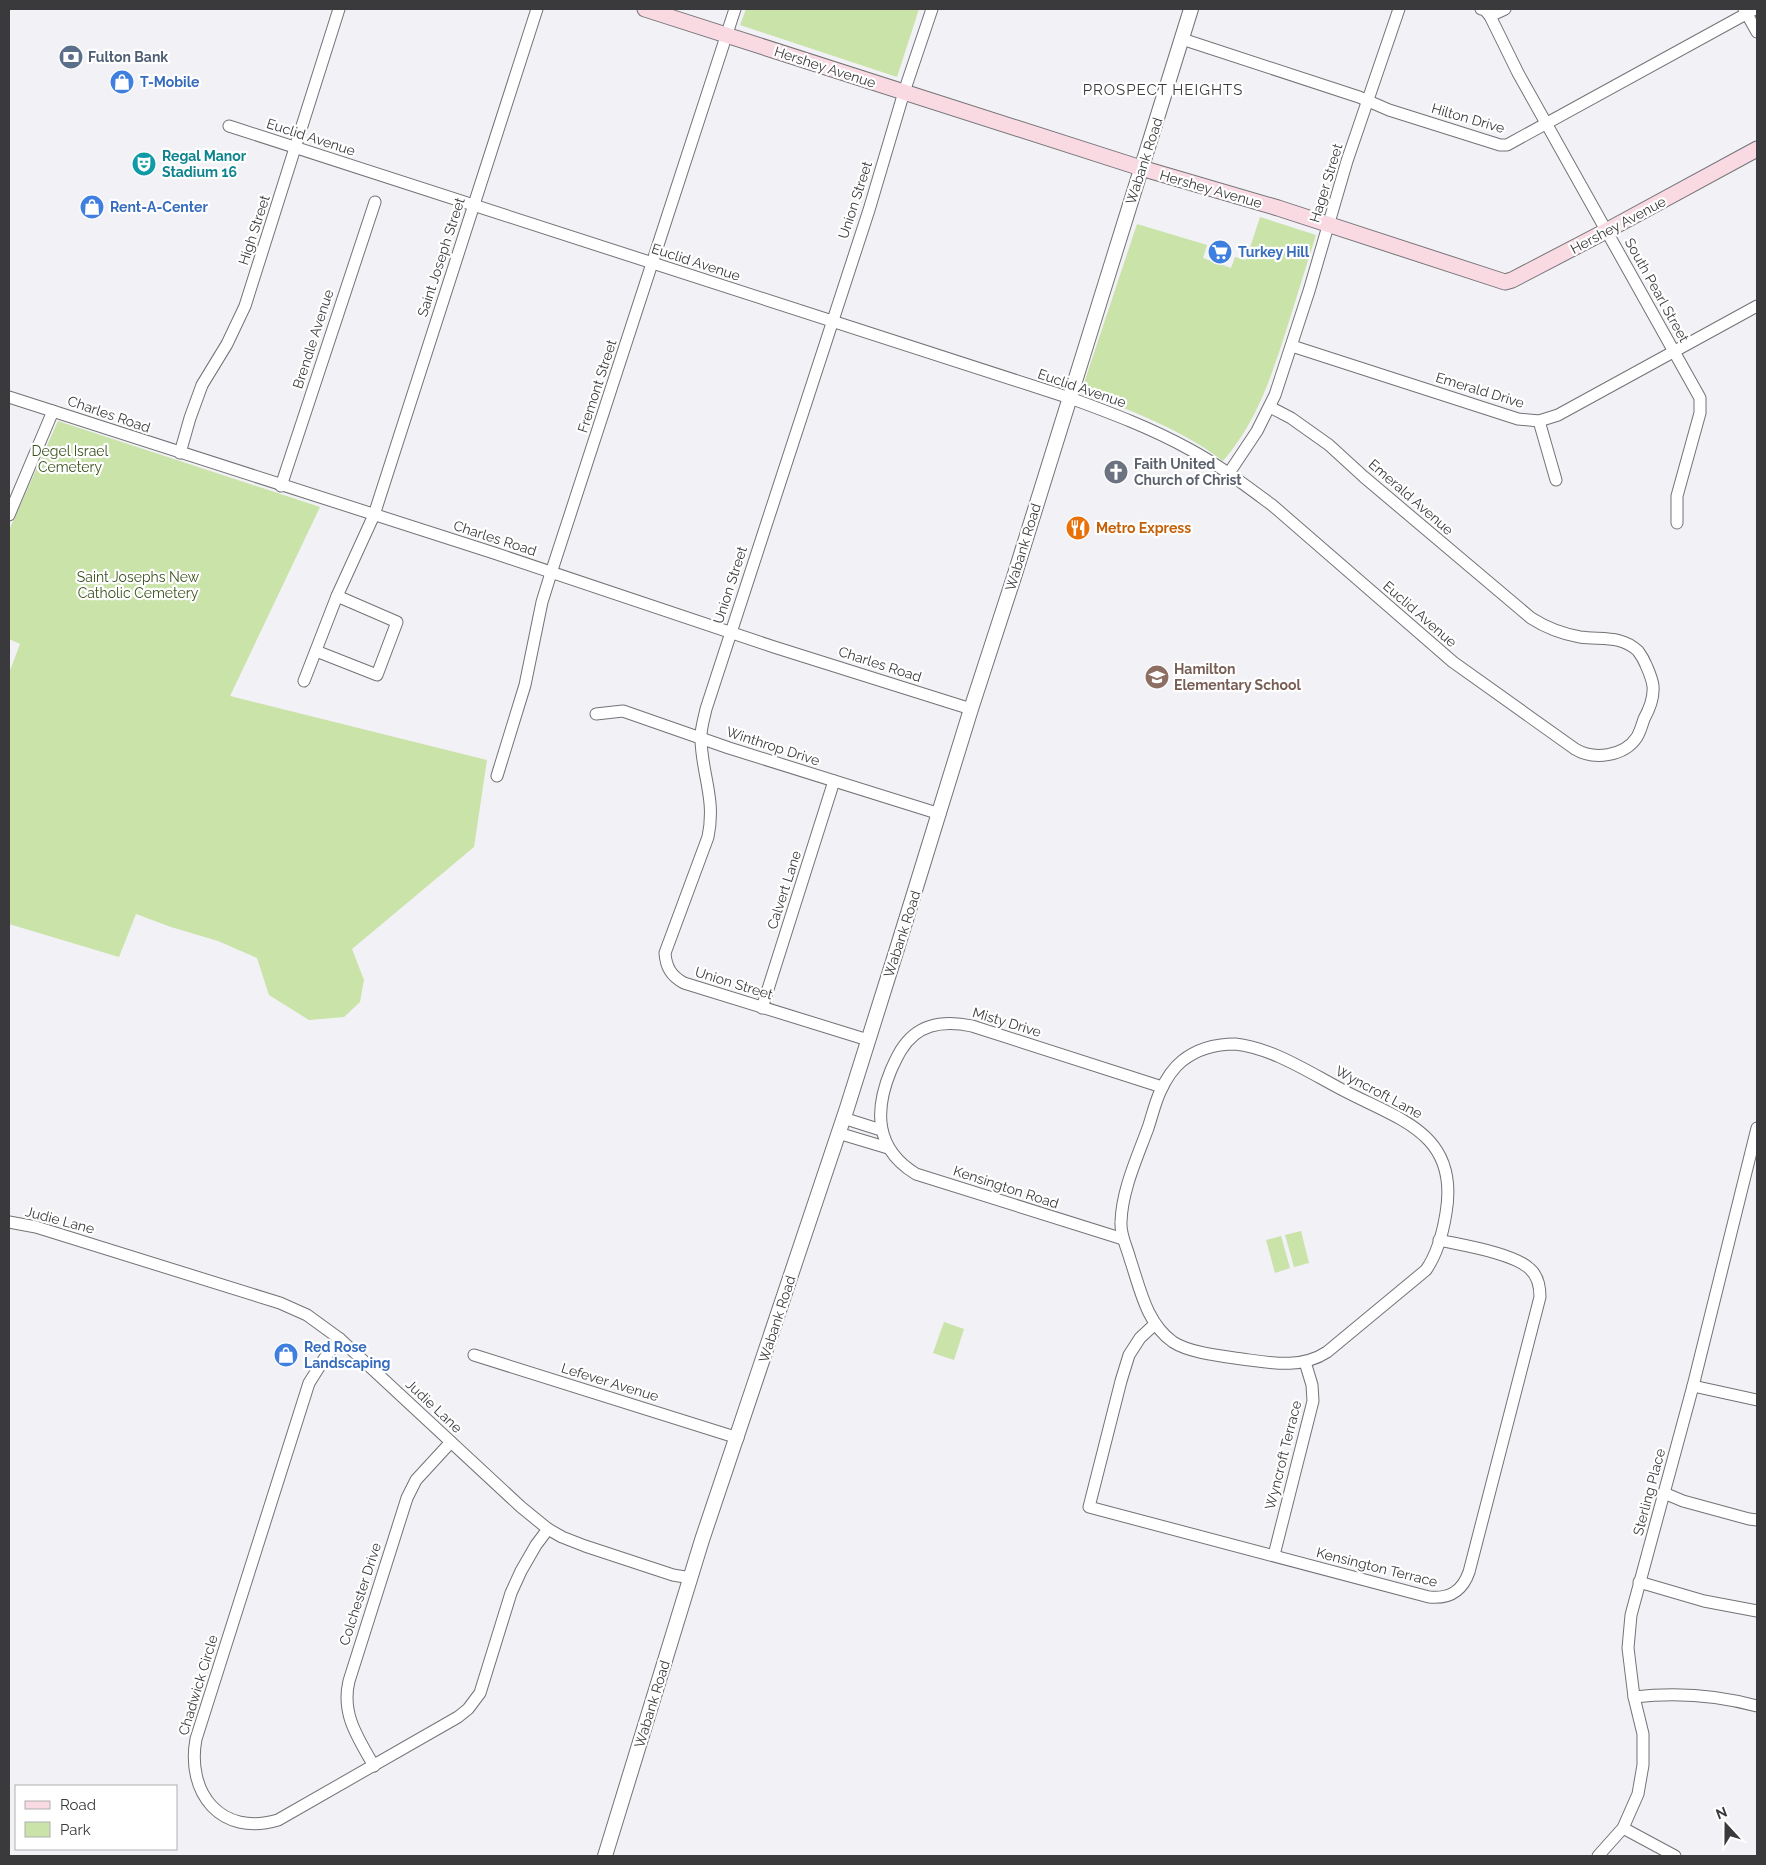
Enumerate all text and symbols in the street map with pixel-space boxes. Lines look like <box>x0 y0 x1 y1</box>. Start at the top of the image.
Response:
street label: Hershey Avenue <box>772 43 878 91</box>
bank icon: Fulton Bank <box>58 44 84 70</box>
place label: Fulton Bank <box>88 49 168 65</box>
shop icon: T-Mobile <box>109 69 135 95</box>
place label: T-Mobile <box>140 74 200 90</box>
district label: PROSPECT HEIGHTS <box>1083 81 1243 99</box>
street label: Hilton Drive <box>1430 100 1506 136</box>
street label: Euclid Avenue <box>265 115 357 159</box>
street label: Wabank Road <box>1122 115 1166 207</box>
street label: Hager Street <box>1306 141 1346 224</box>
place label: Regal Manor Stadium 16 <box>162 148 247 180</box>
theatre icon: Regal Manor Stadium 16 <box>131 151 157 177</box>
street label: Union Street <box>835 159 875 241</box>
street label: Hershey Avenue <box>1158 167 1264 211</box>
street label: High Street <box>235 193 273 267</box>
street label: Hershey Avenue <box>1568 193 1668 257</box>
shop icon: Rent-A-Center <box>79 194 105 220</box>
street label: Saint Joseph Street <box>414 195 468 319</box>
place label: Rent-A-Center <box>110 199 208 215</box>
street label: South Pearl Street <box>1622 235 1692 345</box>
supermarket icon: Turkey Hill <box>1207 239 1233 265</box>
street label: Euclid Avenue <box>650 240 742 284</box>
place label: Turkey Hill <box>1238 244 1310 260</box>
street label: Brendle Avenue <box>289 287 337 391</box>
street label: Fremont Street <box>574 337 620 435</box>
street label: Euclid Avenue <box>1036 365 1128 411</box>
street label: Emerald Drive <box>1434 369 1526 411</box>
street label: Charles Road <box>66 392 152 436</box>
park label: Degel Israel Cemetery <box>32 443 109 475</box>
place label: Faith United Church of Christ <box>1134 456 1242 488</box>
street label: Emerald Avenue <box>1365 456 1457 538</box>
church icon: Faith United Church of Christ <box>1103 459 1129 485</box>
street label: Wabank Road <box>1002 501 1044 593</box>
restaurant icon: Metro Express <box>1065 515 1091 541</box>
street label: Charles Road <box>452 517 538 559</box>
place label: Metro Express <box>1096 520 1191 536</box>
street label: Union Street <box>710 544 750 626</box>
park label: Saint Josephs New Catholic Cemetery <box>77 569 200 601</box>
street label: Euclid Avenue <box>1380 578 1460 650</box>
street label: Charles Road <box>837 643 923 685</box>
place label: Hamilton Elementary School <box>1174 661 1302 693</box>
school or university icon: Hamilton Elementary School <box>1144 664 1170 690</box>
street label: Winthrop Drive <box>724 723 822 769</box>
street label: Calvert Lane <box>764 849 804 931</box>
street label: Wabank Road <box>880 888 924 980</box>
street label: Union Street <box>693 964 775 1003</box>
street label: Misty Drive <box>971 1004 1043 1040</box>
street label: Wyncroft Lane <box>1333 1062 1425 1122</box>
street label: Kensington Road <box>951 1162 1061 1212</box>
street label: Judie Lane <box>24 1203 96 1237</box>
street label: Wabank Road <box>755 1273 799 1365</box>
place label: Red Rose Landscaping <box>304 1339 390 1371</box>
shop icon: Red Rose Landscaping <box>273 1342 299 1368</box>
street label: Lefever Avenue <box>559 1360 661 1404</box>
street label: Judie Lane <box>403 1376 465 1436</box>
street label: Wyncroft Terrace <box>1262 1399 1304 1511</box>
street label: Sterling Place <box>1630 1447 1668 1537</box>
street label: Colchester Drive <box>336 1541 384 1647</box>
street label: Kensington Terrace <box>1315 1544 1439 1590</box>
street label: Chadwick Circle <box>175 1633 221 1737</box>
street label: Wabank Road <box>631 1658 673 1750</box>
legend <box>15 1785 178 1850</box>
text: Road <box>60 1796 96 1814</box>
north arrow <box>1701 1800 1751 1850</box>
text: N <box>1713 1803 1729 1822</box>
text: Park <box>60 1821 91 1839</box>

